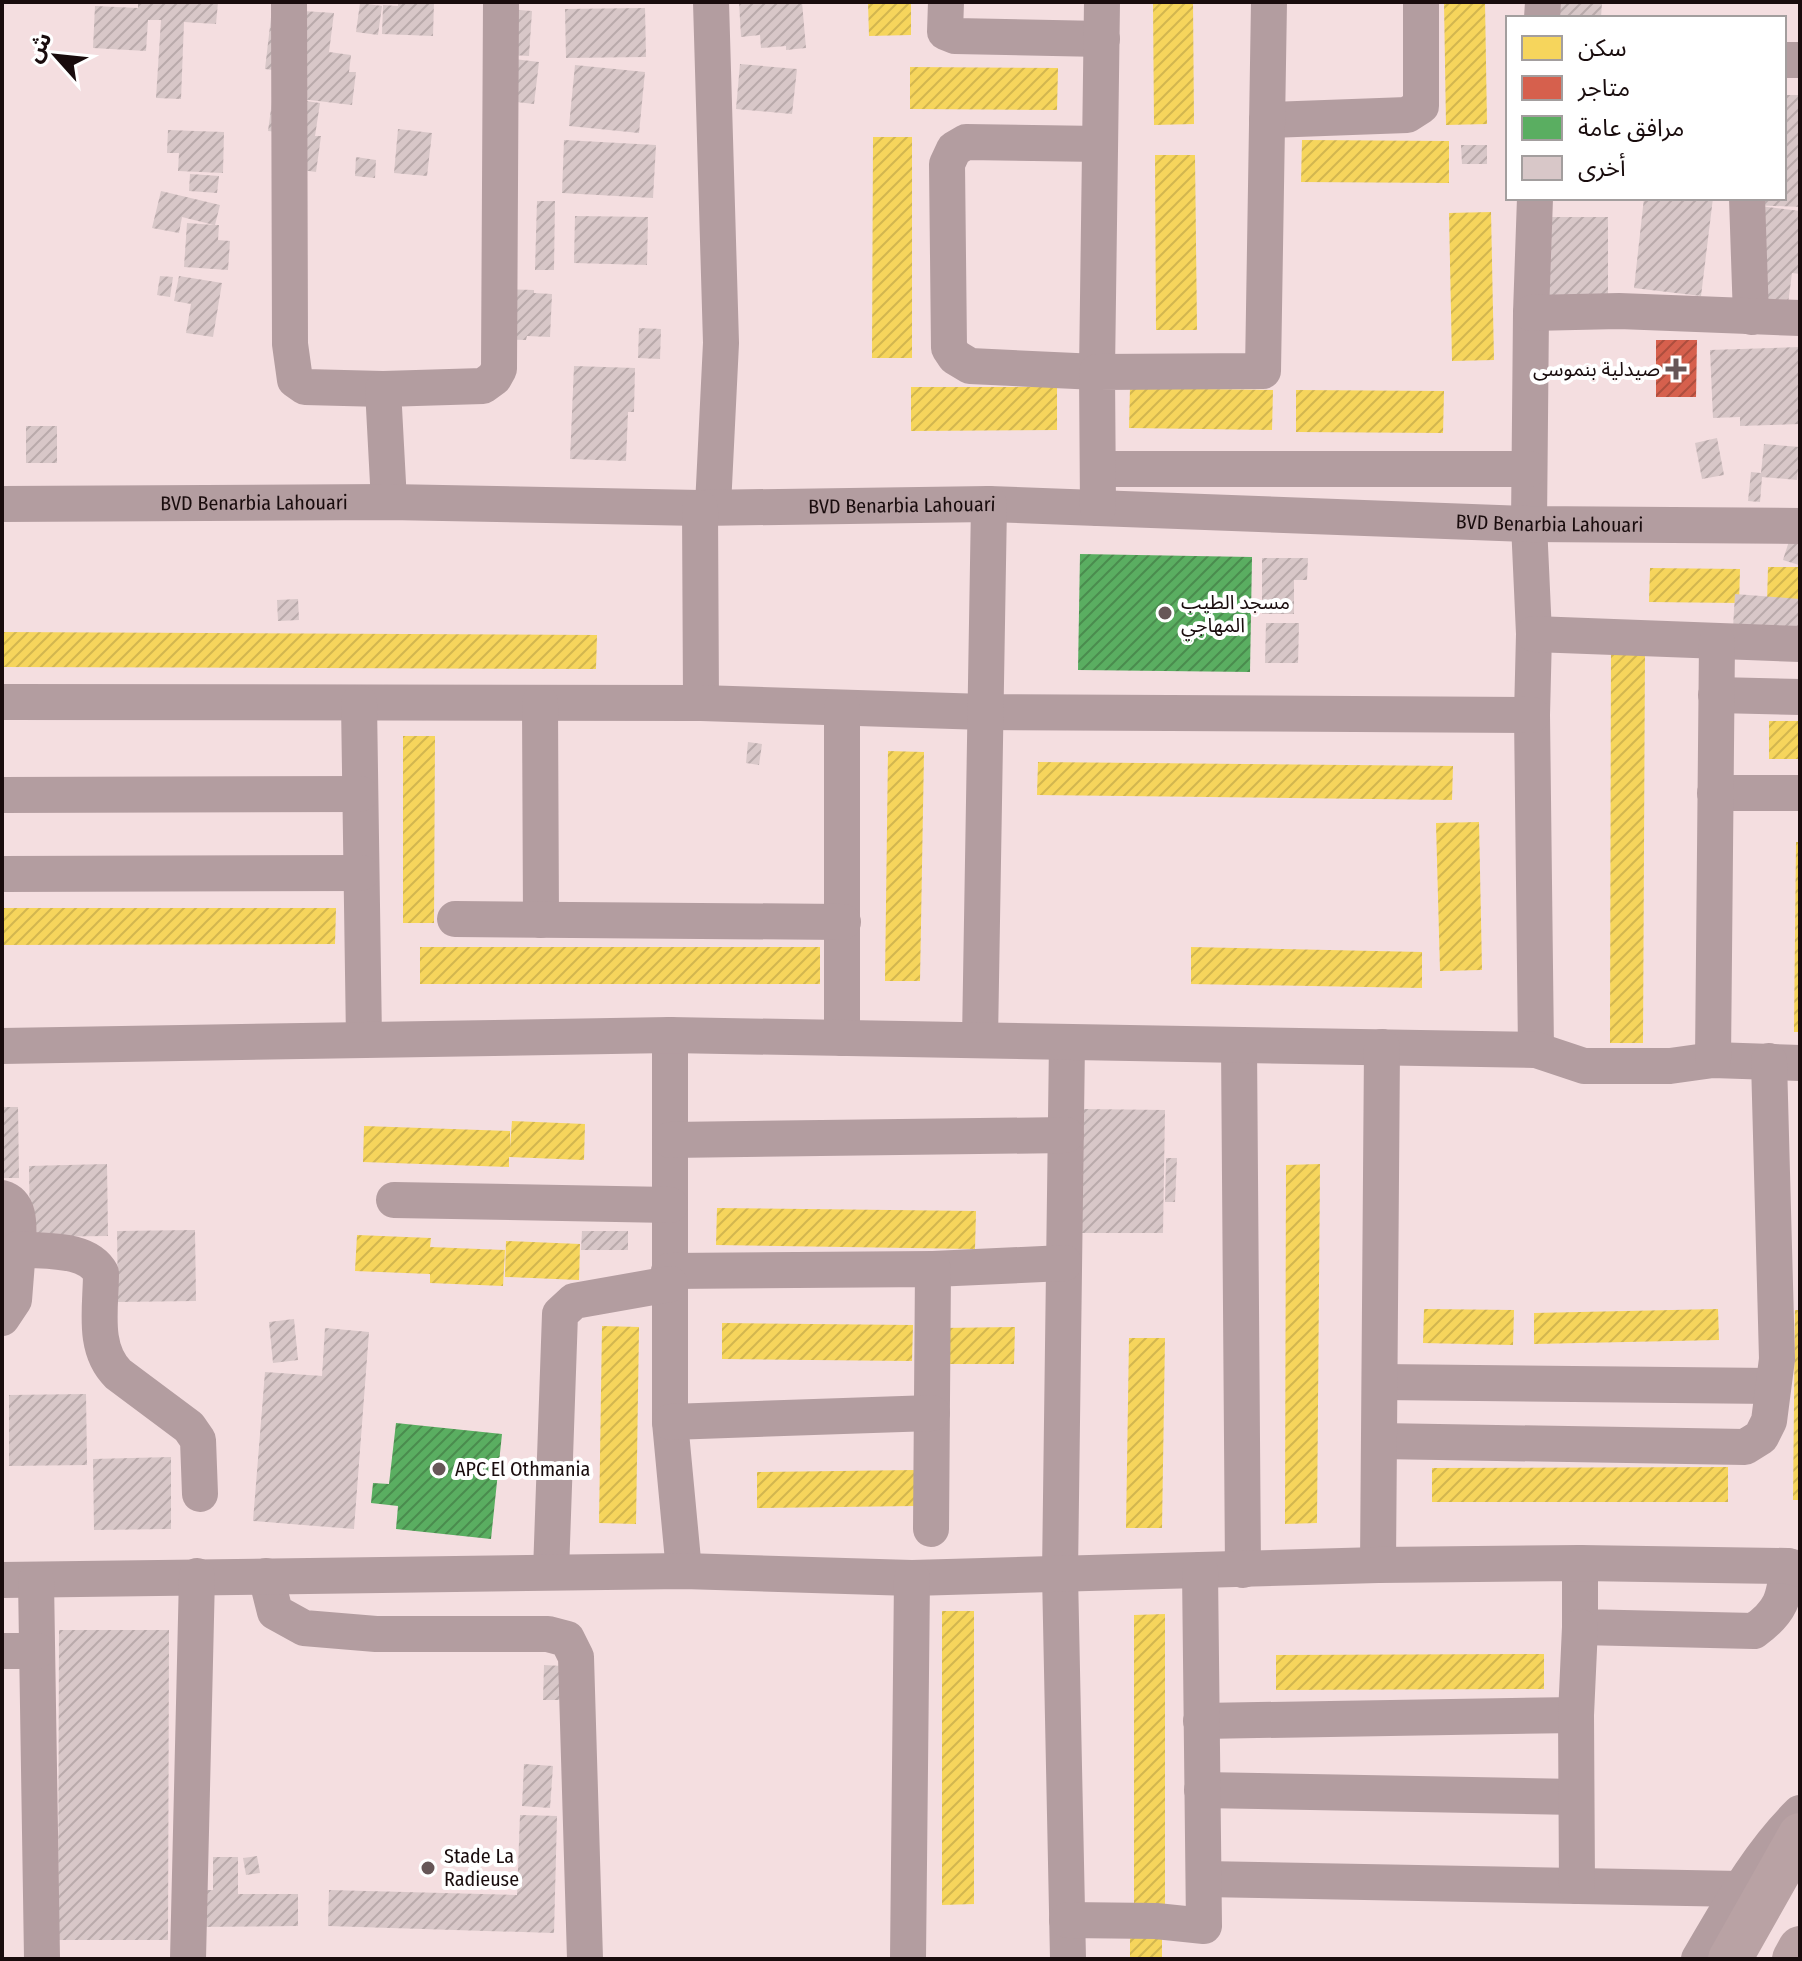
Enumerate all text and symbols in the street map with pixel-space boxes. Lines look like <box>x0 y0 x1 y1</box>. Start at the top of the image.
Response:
north arrow <box>16 16 96 96</box>
legend <box>1506 16 1786 200</box>
text: ش <box>20 28 57 67</box>
text: سكن <box>1578 34 1627 62</box>
text: متاجر <box>1577 74 1630 102</box>
text: مرافق عامة <box>1578 114 1684 143</box>
text: أخرى <box>1578 152 1626 182</box>
place label: صيدلية بنموسى <box>1533 357 1660 381</box>
marker: صيدلية بنموسى <box>1667 360 1685 378</box>
street label: BVD Benarbia Lahouari <box>160 490 348 515</box>
street label: BVD Benarbia Lahouari <box>808 492 996 519</box>
street label: BVD Benarbia Lahouari <box>1455 509 1643 537</box>
place label: مسجد الطيب المهاجي <box>1181 590 1290 641</box>
marker: مسجد الطيب المهاجي <box>1156 604 1174 622</box>
place label: APC El Othmania <box>455 1457 590 1481</box>
marker: APC El Othmania <box>430 1460 448 1478</box>
place label: Stade La Radieuse <box>444 1844 519 1891</box>
marker: Stade La Radieuse <box>419 1859 437 1877</box>

